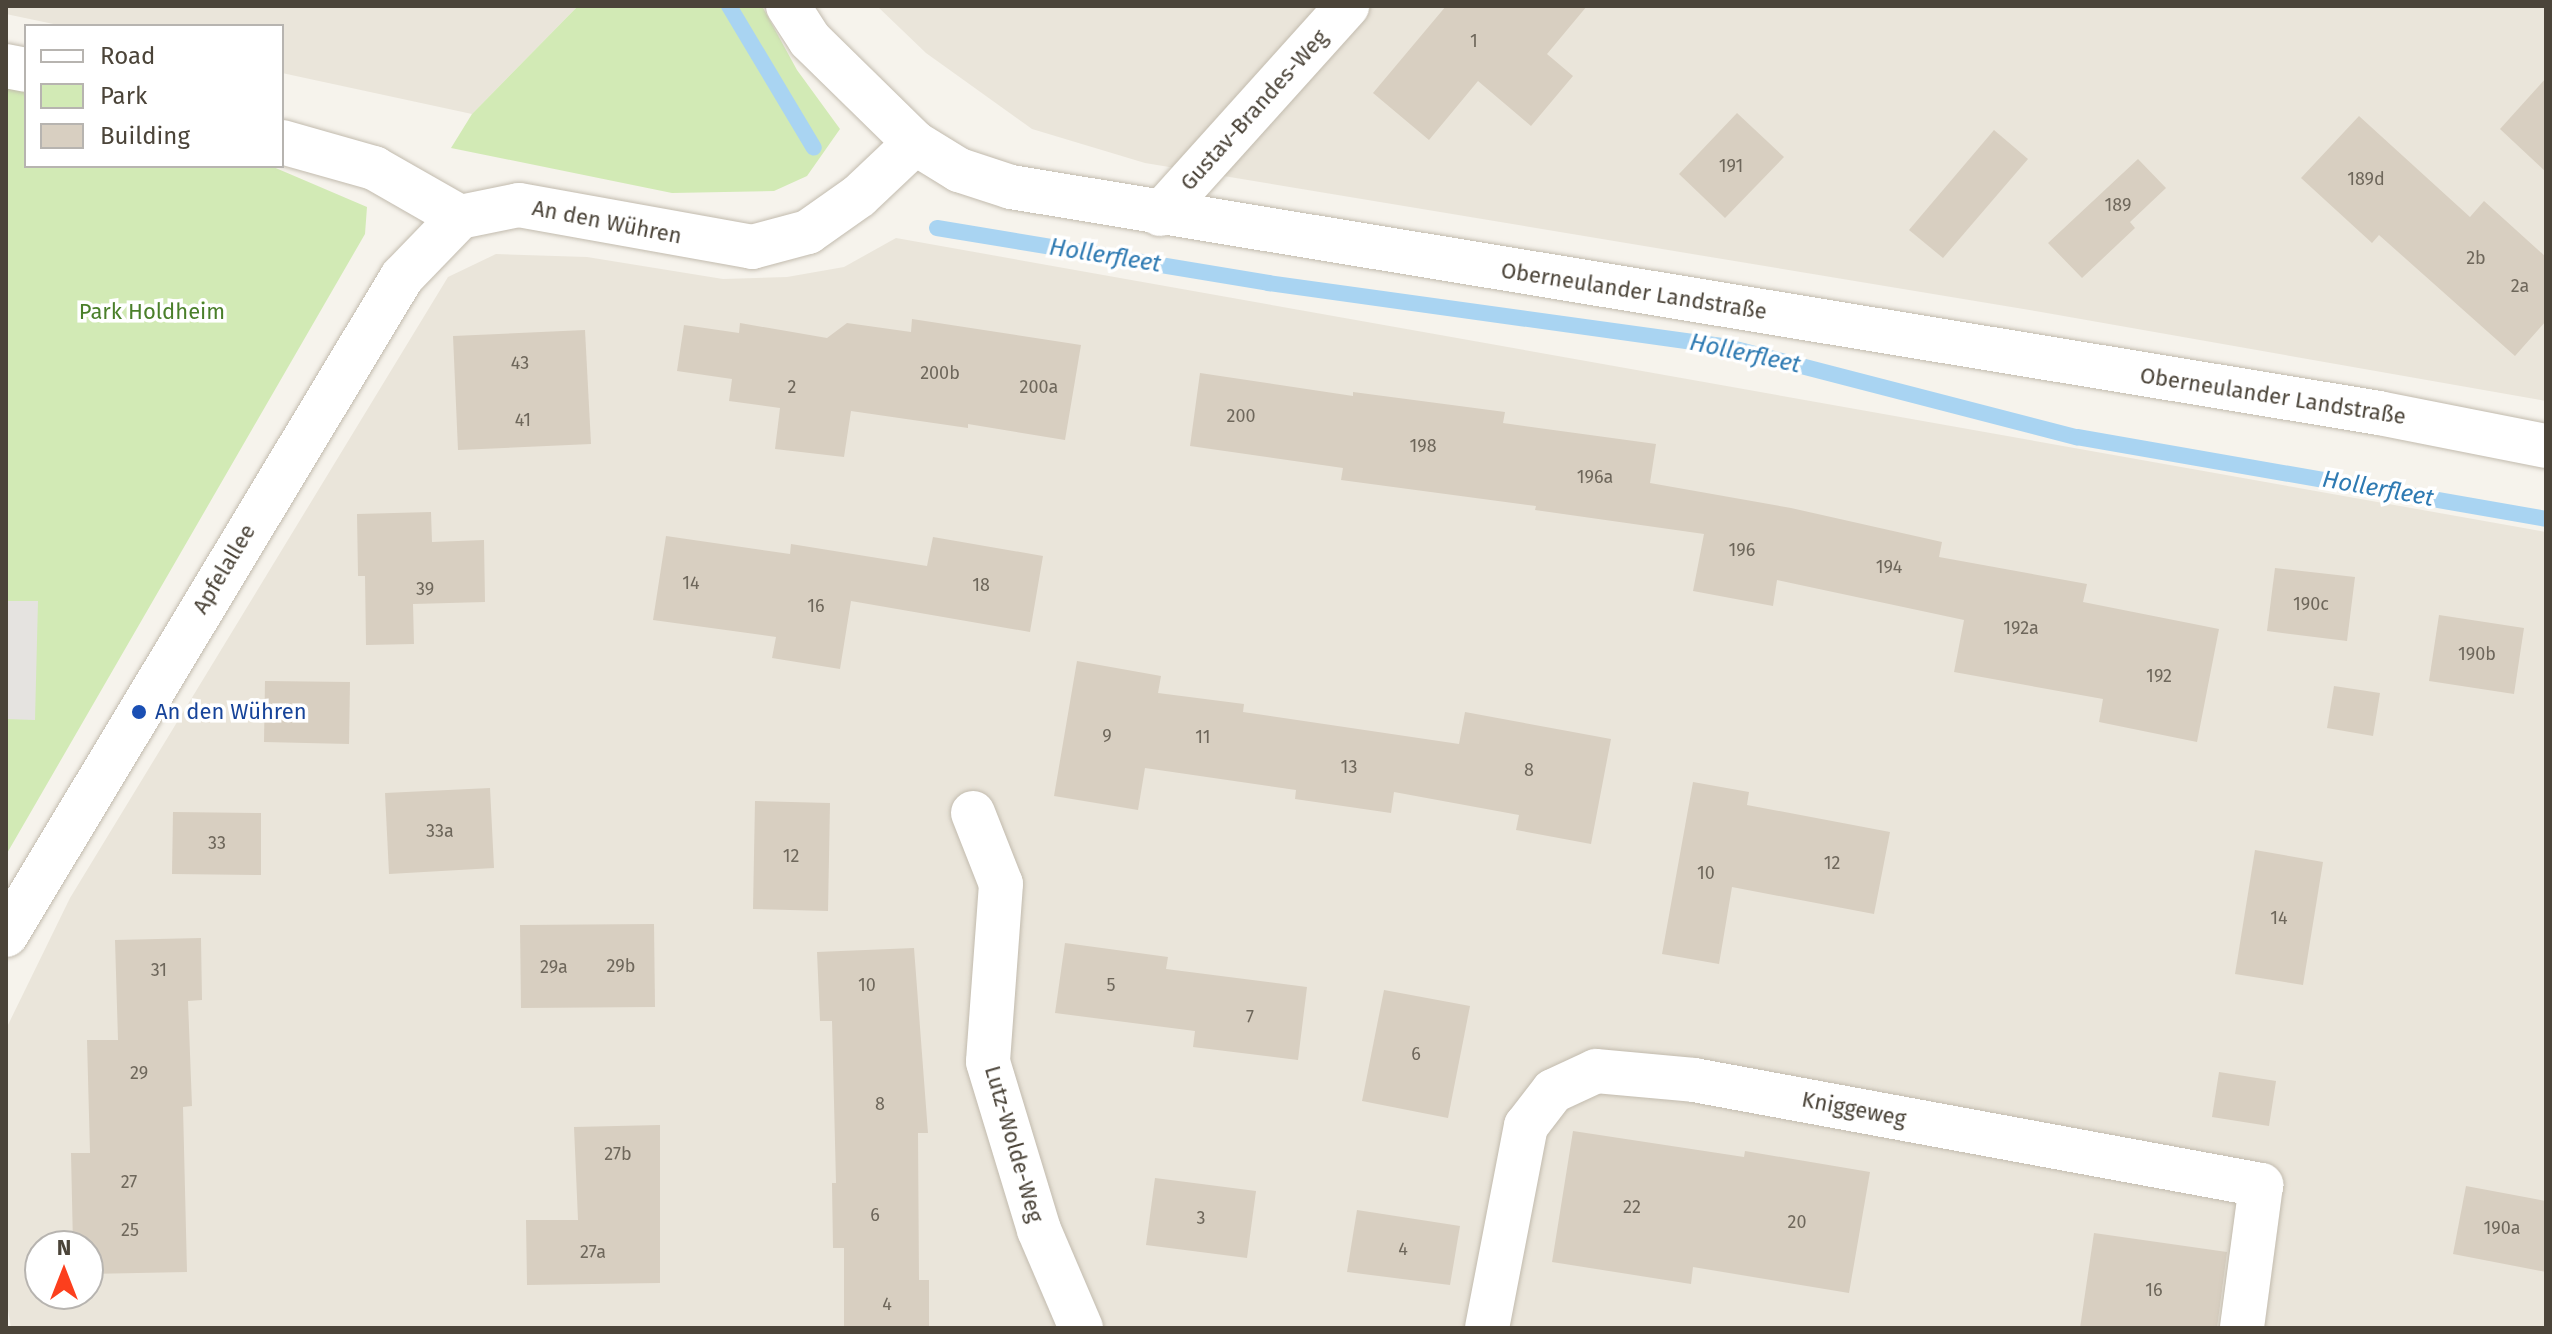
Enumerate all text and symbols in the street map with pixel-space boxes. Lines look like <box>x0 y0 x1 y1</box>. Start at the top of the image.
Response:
legend <box>24 24 284 168</box>
street label: Gustav-Brandes-Weg <box>1175 24 1333 196</box>
house number: 1 <box>1470 30 1478 52</box>
text: Road <box>100 42 155 70</box>
text: Park <box>100 82 147 110</box>
text: Building <box>100 122 190 150</box>
house number: 191 <box>1719 155 1743 177</box>
house number: 189d <box>2347 168 2385 190</box>
house number: 189 <box>2105 194 2131 216</box>
street label: An den Wühren <box>530 195 684 249</box>
water label: Hollerfleet <box>1047 233 1163 279</box>
house number: 2b <box>2466 247 2486 269</box>
street label: Oberneulander Landstraße <box>1499 257 1769 325</box>
house number: 2a <box>2511 275 2529 297</box>
park label: Park Holdheim <box>79 299 225 325</box>
water label: Hollerfleet <box>1687 328 1803 380</box>
house number: 43 <box>511 352 529 374</box>
house number: 200b <box>920 362 960 384</box>
street label: Oberneulander Landstraße <box>2138 362 2408 430</box>
house number: 2 <box>788 376 796 398</box>
house number: 200a <box>1020 376 1058 398</box>
house number: 200 <box>1227 405 1255 427</box>
house number: 41 <box>515 409 531 431</box>
house number: 198 <box>1409 435 1437 457</box>
water label: Hollerfleet <box>2320 465 2436 513</box>
house number: 196a <box>1577 466 1613 488</box>
street label: Apfelallee <box>187 519 261 619</box>
house number: 196 <box>1729 539 1755 561</box>
house number: 194 <box>1876 556 1902 578</box>
house number: 14 <box>682 572 700 594</box>
house number: 18 <box>972 574 990 596</box>
house number: 39 <box>416 578 434 600</box>
house number: 190c <box>2293 593 2329 615</box>
house number: 16 <box>807 595 825 617</box>
house number: 192a <box>2003 617 2039 639</box>
house number: 190b <box>2458 643 2496 665</box>
house number: 192 <box>2146 665 2172 687</box>
place label: An den Wühren <box>155 699 307 725</box>
marker: An den Wühren <box>130 703 148 721</box>
house number: 9 <box>1102 725 1112 747</box>
house number: 11 <box>1195 726 1211 748</box>
house number: 13 <box>1341 756 1357 778</box>
house number: 8 <box>1524 759 1534 781</box>
house number: 33a <box>426 820 454 842</box>
house number: 33 <box>208 832 226 854</box>
house number: 12 <box>783 845 799 867</box>
house number: 12 <box>1824 852 1840 874</box>
house number: 10 <box>1697 862 1715 884</box>
house number: 14 <box>2270 907 2288 929</box>
house number: 29b <box>607 955 635 977</box>
house number: 29a <box>540 956 568 978</box>
house number: 31 <box>151 959 167 981</box>
house number: 10 <box>858 974 876 996</box>
house number: 5 <box>1106 974 1116 996</box>
house number: 7 <box>1246 1006 1254 1028</box>
house number: 6 <box>1411 1043 1421 1065</box>
house number: 29 <box>130 1062 148 1084</box>
street label: Lutz-Wolde-Weg <box>979 1063 1049 1225</box>
street label: Kniggeweg <box>1800 1086 1908 1132</box>
house number: 8 <box>875 1093 885 1115</box>
house number: 27b <box>604 1143 632 1165</box>
house number: 27 <box>121 1171 137 1193</box>
house number: 22 <box>1623 1196 1641 1218</box>
house number: 6 <box>870 1204 880 1226</box>
house number: 3 <box>1197 1207 1205 1229</box>
house number: 20 <box>1788 1211 1806 1233</box>
house number: 190a <box>2483 1217 2521 1239</box>
house number: 25 <box>121 1219 139 1241</box>
north arrow <box>24 1230 104 1310</box>
text: N <box>57 1234 71 1261</box>
house number: 4 <box>1398 1238 1408 1260</box>
house number: 27a <box>580 1241 606 1263</box>
house number: 16 <box>2145 1279 2163 1301</box>
house number: 4 <box>882 1293 892 1315</box>

